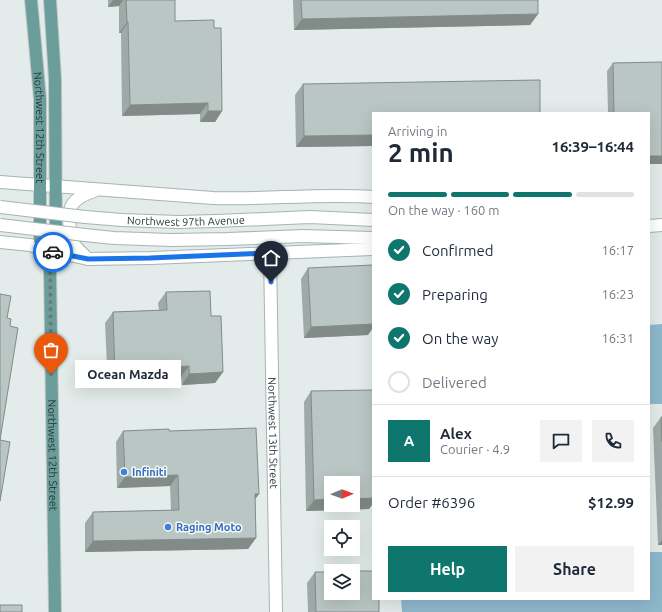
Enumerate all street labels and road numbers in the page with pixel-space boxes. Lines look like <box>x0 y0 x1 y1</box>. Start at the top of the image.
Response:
street label: Northwest 12th Street <box>32 71 46 184</box>
street label: Northwest 97th Avenue <box>127 214 245 228</box>
street label: Northwest 13th Street <box>266 377 280 490</box>
street label: Northwest 12th Street <box>46 399 60 512</box>

